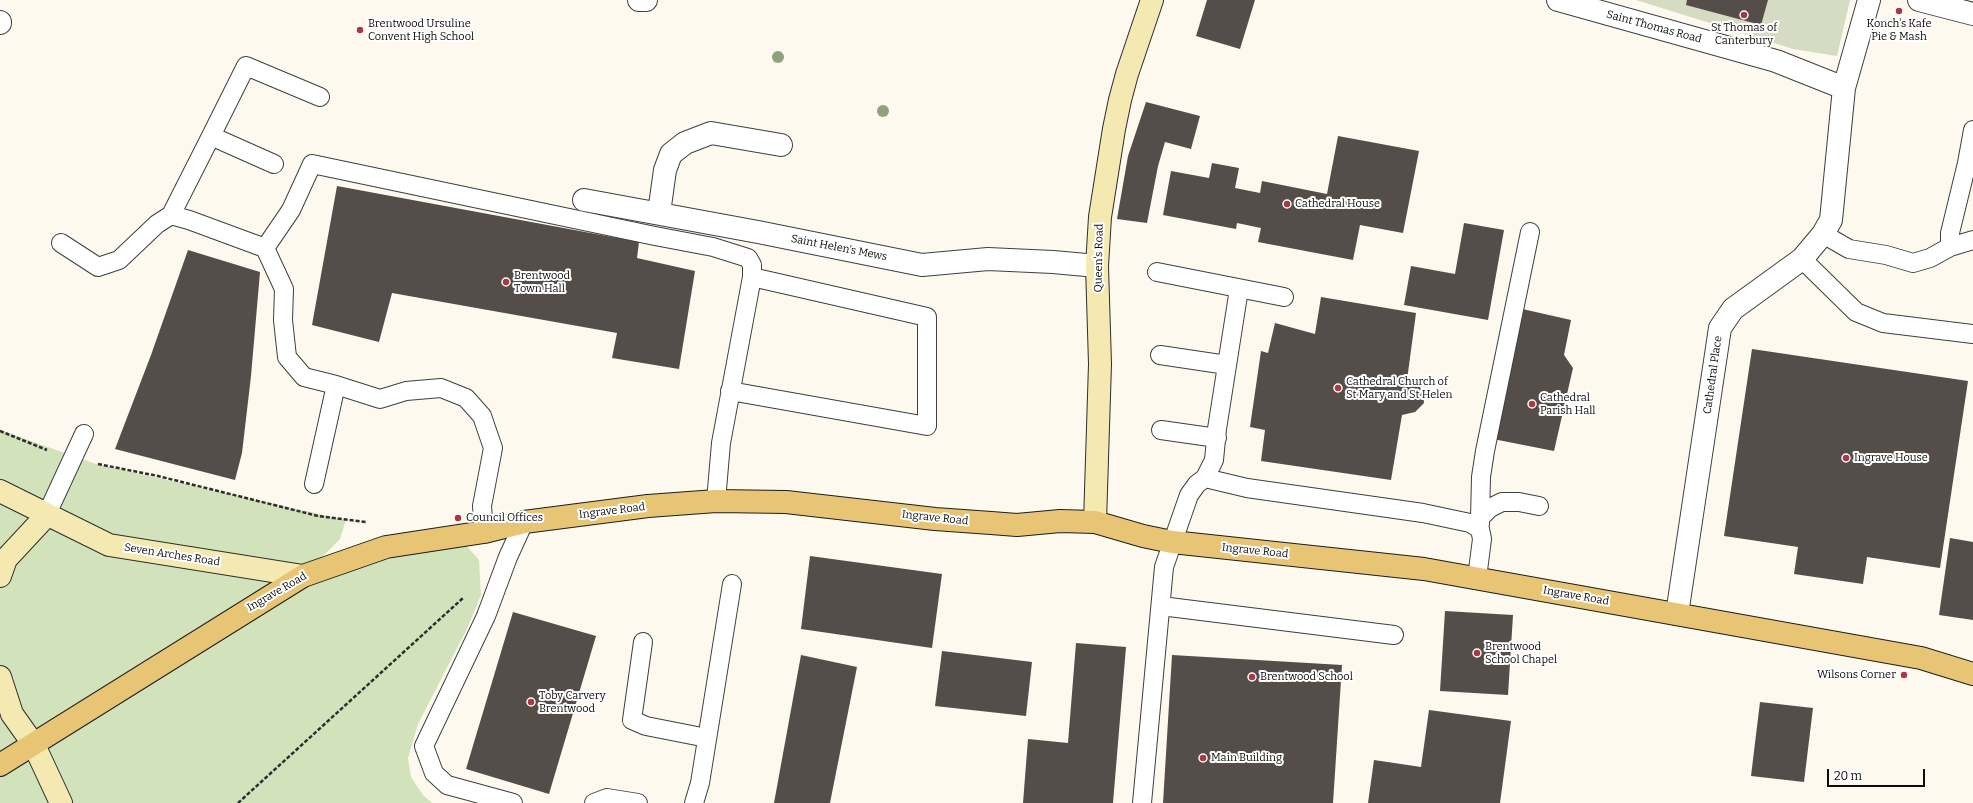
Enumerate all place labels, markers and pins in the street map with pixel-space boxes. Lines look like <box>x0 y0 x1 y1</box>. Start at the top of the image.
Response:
marker: Konch's Kafe Pie & Mash <box>1894 6 1904 16</box>
marker: St Thomas of Canterbury <box>1739 10 1749 20</box>
place label: Brentwood Ursuline Convent High School <box>368 17 474 43</box>
place label: Konch's Kafe Pie & Mash <box>1867 17 1931 43</box>
place label: St Thomas of Canterbury <box>1711 21 1777 47</box>
marker: Brentwood Ursuline Convent High School <box>355 25 365 35</box>
place label: Cathedral House <box>1295 197 1380 211</box>
marker: Cathedral House <box>1282 199 1292 209</box>
place label: Brentwood Town Hall <box>514 269 570 295</box>
marker: Brentwood Town Hall <box>501 277 511 287</box>
place label: Cathedral Church of St Mary and St Helen <box>1346 375 1452 401</box>
marker: Cathedral Church of St Mary and St Helen <box>1333 383 1343 393</box>
place label: Cathedral Parish Hall <box>1540 391 1596 417</box>
marker: Cathedral Parish Hall <box>1527 399 1537 409</box>
place label: Ingrave House <box>1854 451 1928 465</box>
marker: Ingrave House <box>1841 453 1851 463</box>
place label: Council Offices <box>466 511 543 525</box>
marker: Council Offices <box>453 513 463 523</box>
place label: Brentwood School Chapel <box>1485 640 1557 666</box>
marker: Brentwood School Chapel <box>1472 648 1482 658</box>
place label: Wilsons Corner <box>1817 668 1896 682</box>
place label: Brentwood School <box>1260 670 1353 684</box>
marker: Wilsons Corner <box>1899 670 1909 680</box>
marker: Brentwood School <box>1247 672 1257 682</box>
place label: Toby Carvery Brentwood <box>539 689 606 715</box>
marker: Toby Carvery Brentwood <box>526 697 536 707</box>
place label: Main Building <box>1211 751 1282 765</box>
marker: Main Building <box>1198 753 1208 763</box>

